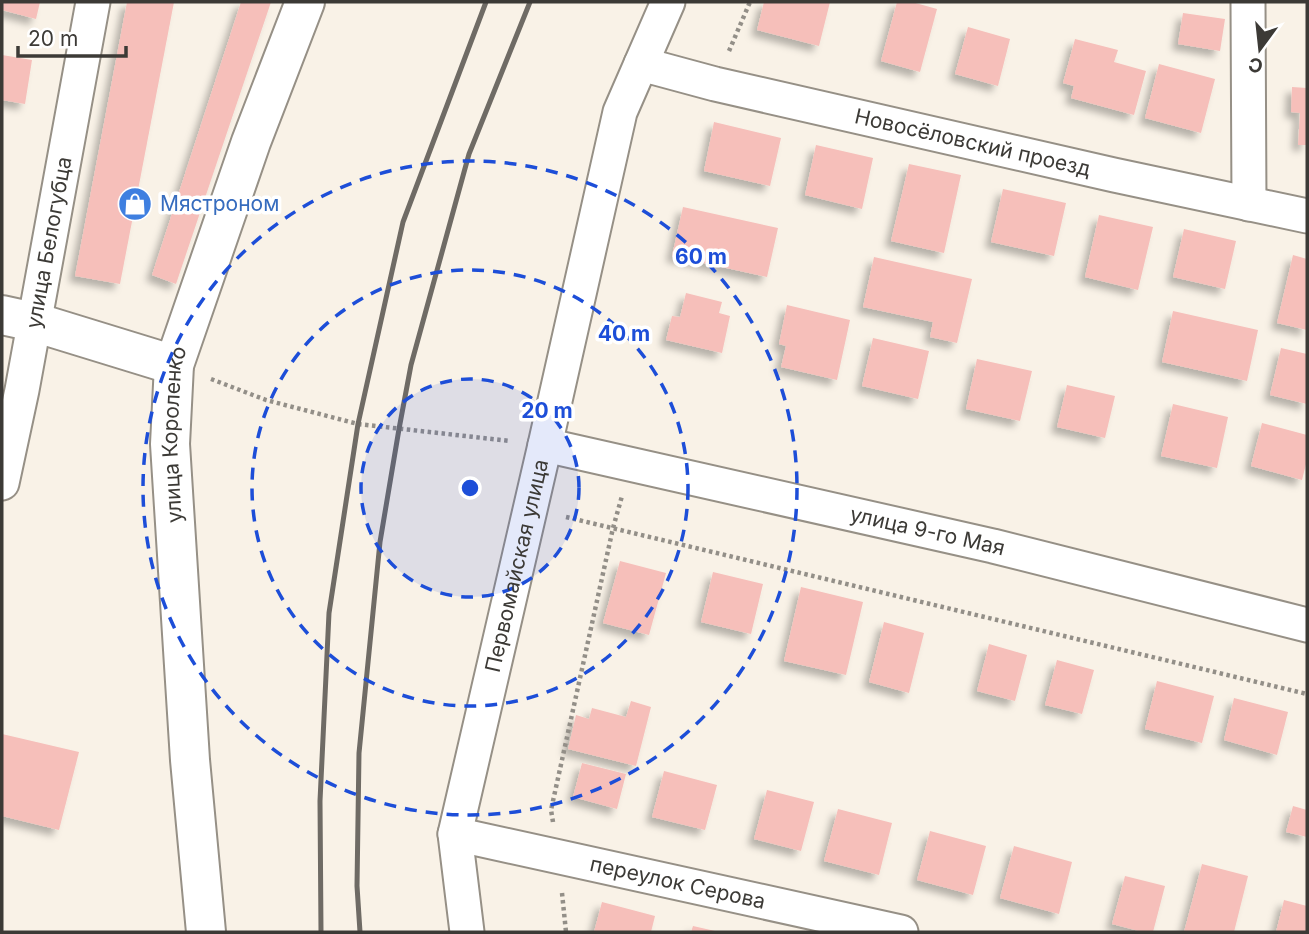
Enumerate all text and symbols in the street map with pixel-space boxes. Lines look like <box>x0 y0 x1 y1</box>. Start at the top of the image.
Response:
scale bar <box>18 14 126 58</box>
north arrow <box>1225 14 1295 84</box>
text: 20 m <box>28 26 78 51</box>
text: С <box>1246 52 1265 78</box>
street label: Новосёловский проезд <box>852 103 1093 181</box>
street label: улица Белогубца <box>21 155 76 330</box>
shop icon: Мястроном <box>116 185 154 223</box>
place label: Мястроном <box>160 191 279 216</box>
text: 60 m <box>675 244 727 269</box>
text: 40 m <box>598 321 650 346</box>
street label: улица Короленко <box>157 343 192 524</box>
text: 20 m <box>521 398 573 423</box>
street label: Первомайская улица <box>480 457 553 675</box>
centre of rings <box>458 476 482 500</box>
street label: улица 9-го Мая <box>848 501 1008 561</box>
street label: переулок Серова <box>588 851 768 914</box>

